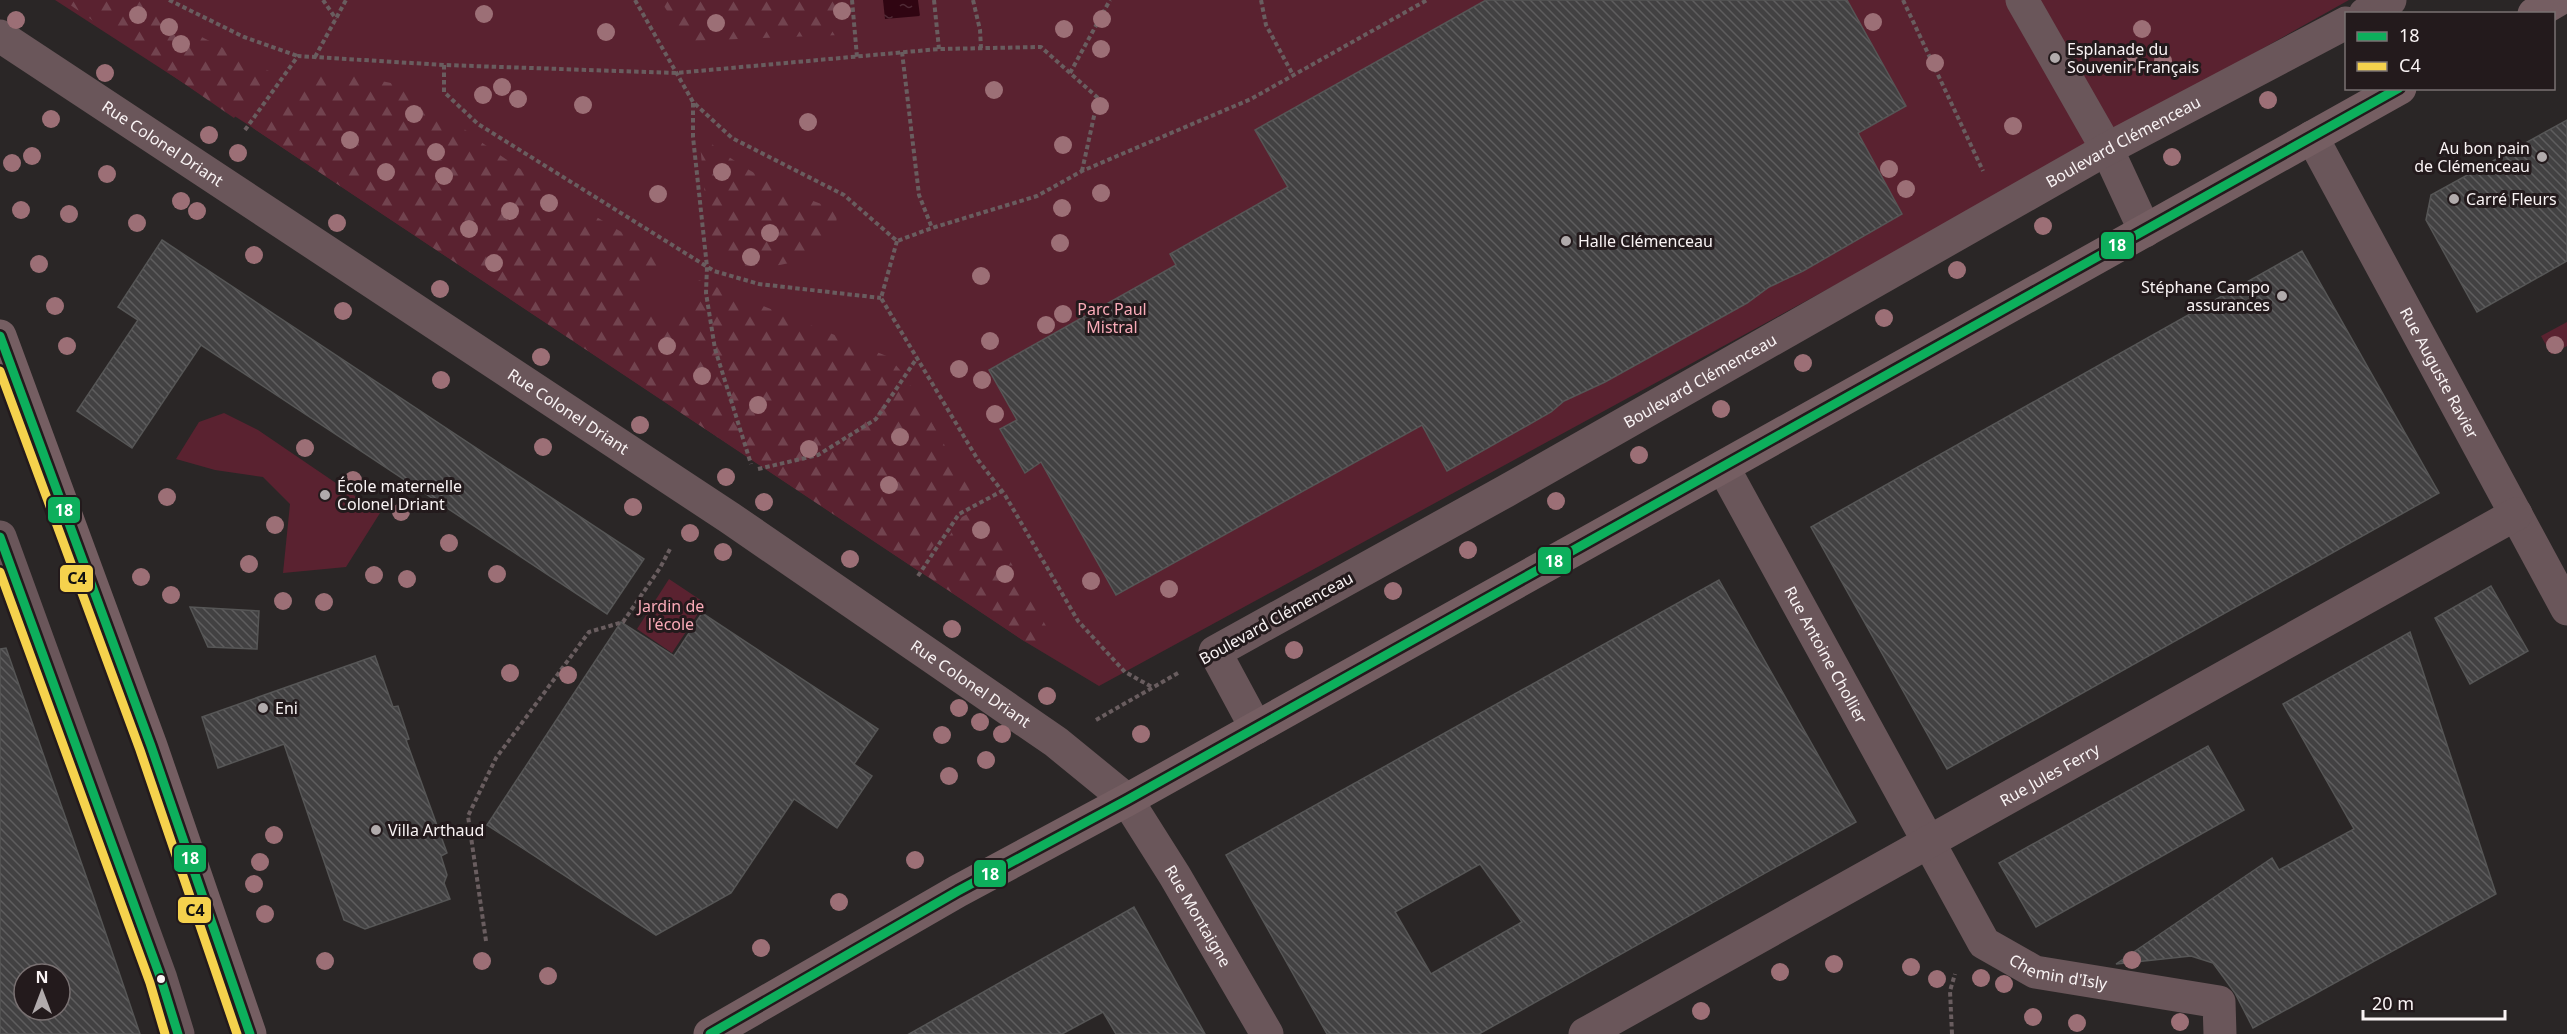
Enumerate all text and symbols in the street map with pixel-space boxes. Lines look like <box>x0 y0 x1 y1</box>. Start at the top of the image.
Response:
legend <box>2345 12 2555 90</box>
text: 18 <box>2399 23 2420 47</box>
place label: Esplanade du Souvenir Français <box>2067 38 2199 78</box>
marker: Esplanade du Souvenir Français <box>2048 51 2062 65</box>
text: C4 <box>2399 53 2421 77</box>
street label: Boulevard Clémenceau <box>2042 91 2204 193</box>
street label: Rue Colonel Driant <box>98 95 228 192</box>
place label: Au bon pain de Clémenceau <box>2414 137 2530 177</box>
marker: Au bon pain de Clémenceau <box>2535 150 2549 164</box>
place label: Carré Fleurs <box>2466 188 2557 210</box>
marker: Carré Fleurs <box>2447 192 2461 206</box>
place label: Halle Clémenceau <box>1578 230 1713 252</box>
line badge: 18 <box>2100 231 2135 260</box>
marker: Halle Clémenceau <box>1559 234 1573 248</box>
text: 18 <box>2108 234 2126 256</box>
place label: Stéphane Campo assurances <box>2141 276 2270 316</box>
marker: Stéphane Campo assurances <box>2275 289 2289 303</box>
park label: Parc Paul Mistral <box>1077 298 1147 338</box>
street label: Rue Auguste Ravier <box>2395 303 2484 443</box>
street label: Boulevard Clémenceau <box>1619 328 1781 433</box>
street label: Rue Colonel Driant <box>503 363 633 459</box>
place label: École maternelle Colonel Driant <box>337 475 462 515</box>
marker: École maternelle Colonel Driant <box>318 488 332 502</box>
line badge: 18 <box>47 496 81 524</box>
text: 18 <box>55 499 73 521</box>
line badge: 18 <box>1537 546 1572 575</box>
text: 18 <box>1545 550 1563 572</box>
line badge: C4 <box>59 564 94 593</box>
street label: Boulevard Clémenceau <box>1195 566 1357 670</box>
text: C4 <box>67 567 87 589</box>
street label: Rue Antoine Chollier <box>1779 582 1873 728</box>
park label: Jardin de l'école <box>636 595 704 635</box>
street label: Rue Colonel Driant <box>907 634 1035 733</box>
place label: Eni <box>275 697 298 719</box>
marker: Eni <box>256 701 270 715</box>
street label: Rue Jules Ferry <box>1996 737 2104 811</box>
place label: Villa Arthaud <box>388 819 484 841</box>
marker: Villa Arthaud <box>369 823 383 837</box>
line badge: 18 <box>173 844 207 873</box>
text: 18 <box>181 847 199 869</box>
line badge: 18 <box>973 859 1007 888</box>
street label: Rue Montaigne <box>1160 861 1237 971</box>
text: 18 <box>981 863 999 885</box>
line badge: C4 <box>177 896 212 924</box>
text: C4 <box>185 899 205 921</box>
street label: Chemin d'Isly <box>2005 949 2110 995</box>
north arrow <box>12 962 72 1022</box>
text: N <box>35 966 49 988</box>
unlabelled marker <box>155 973 167 985</box>
scale bar <box>2363 983 2506 1021</box>
text: 20 m <box>2372 991 2414 1015</box>

